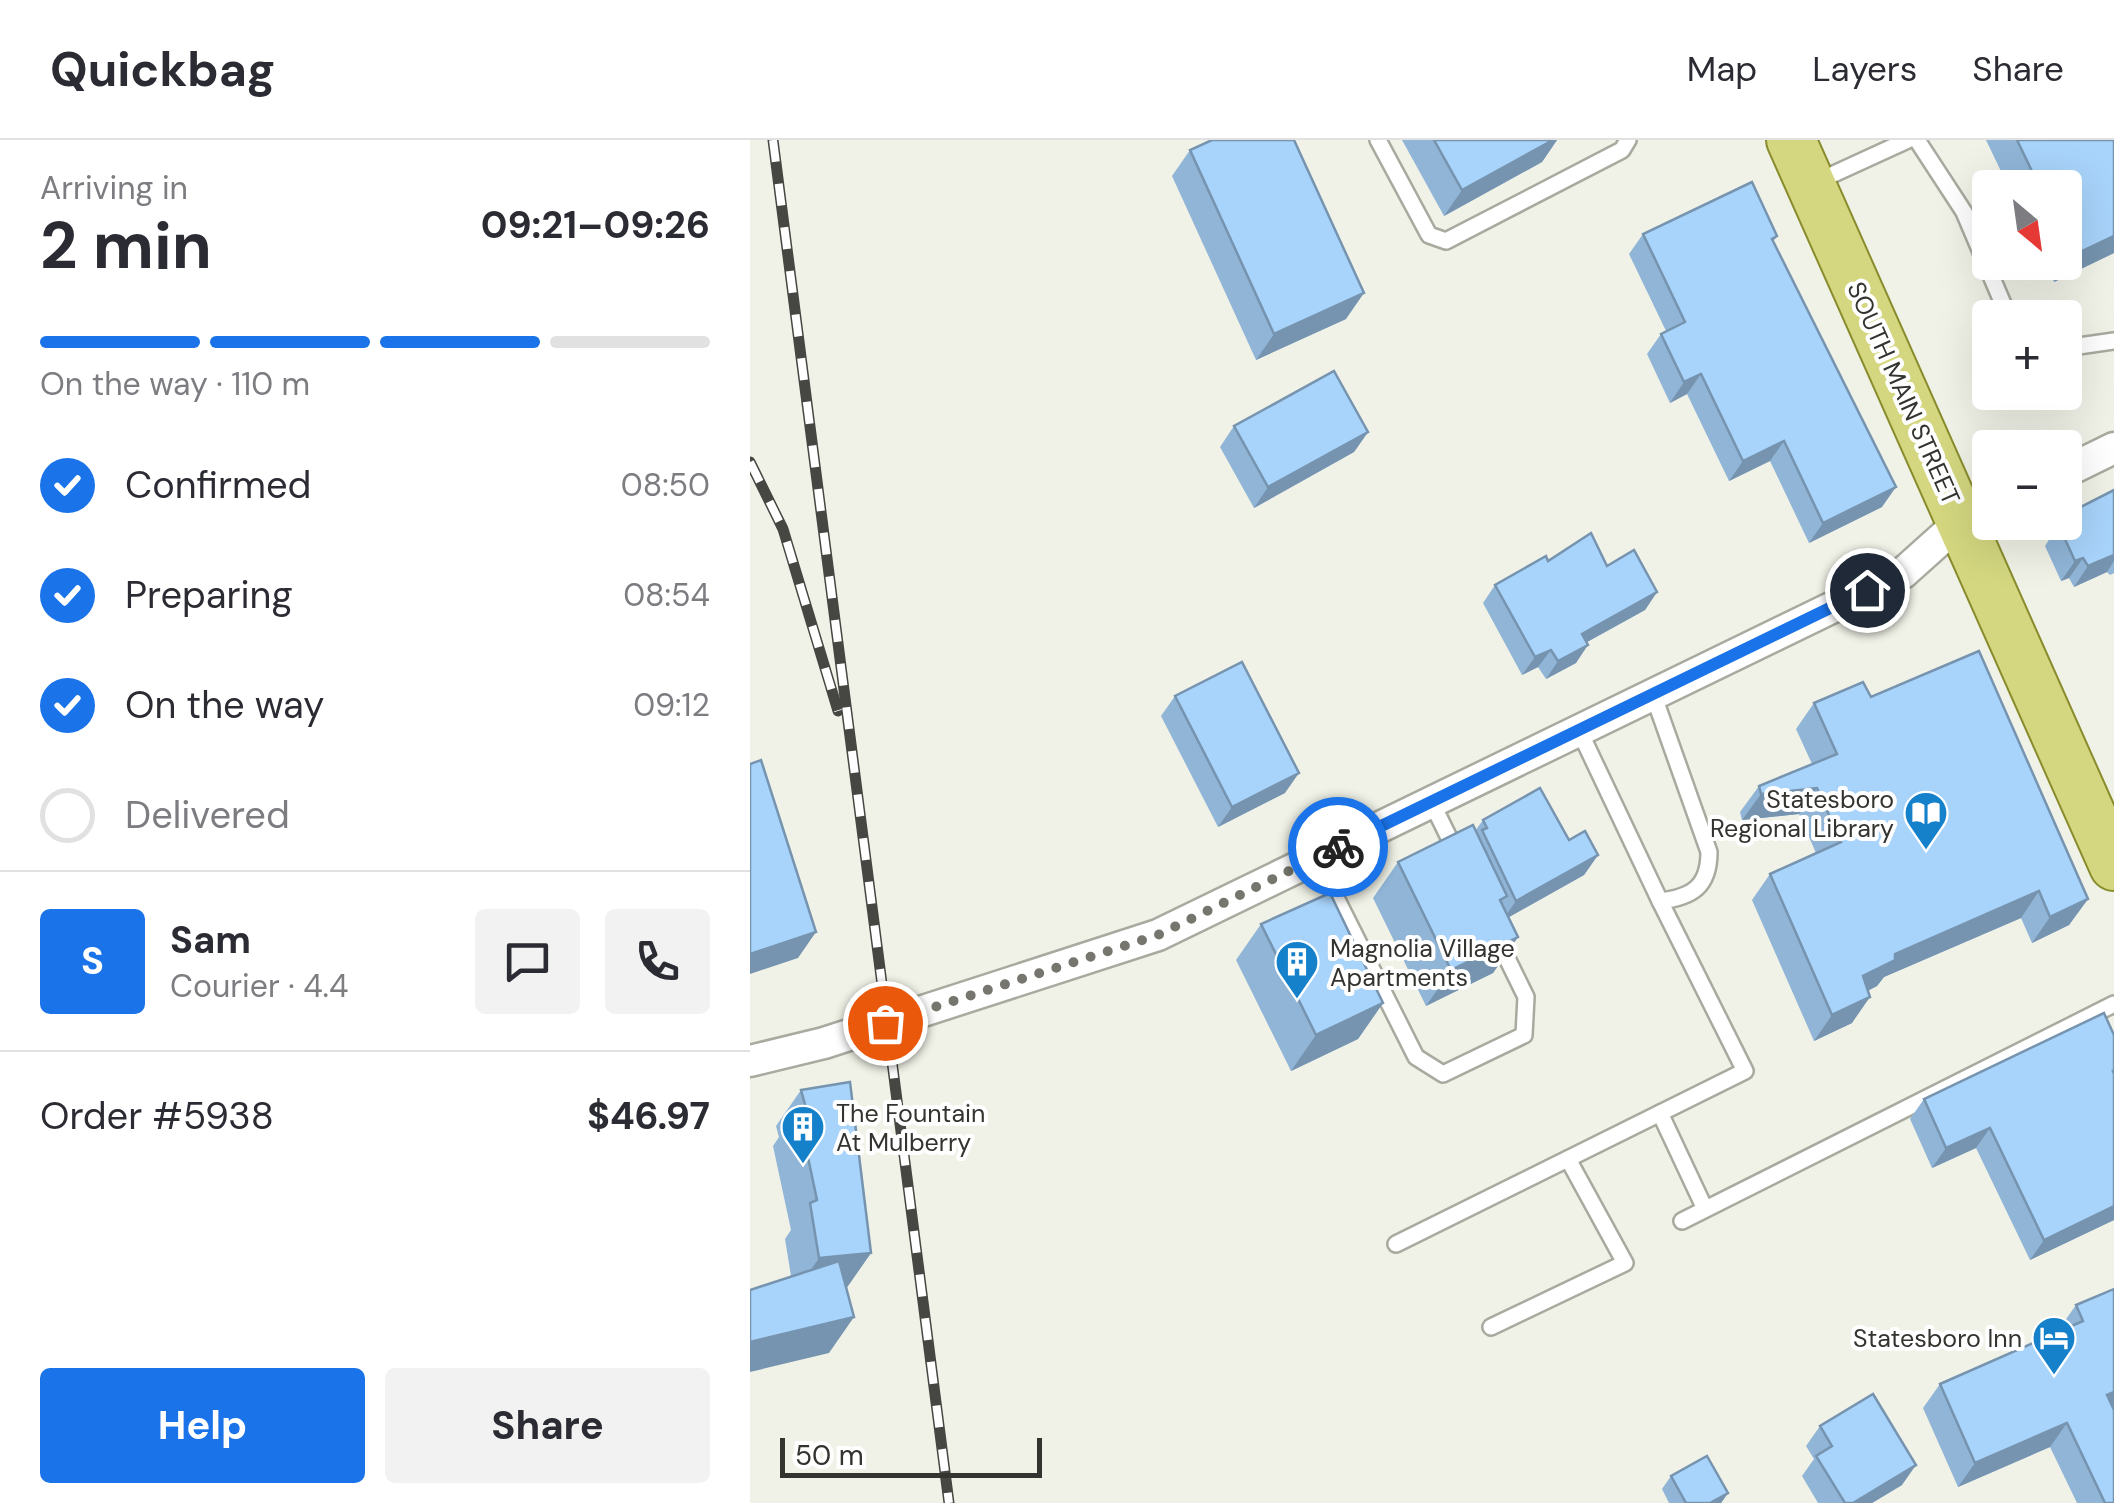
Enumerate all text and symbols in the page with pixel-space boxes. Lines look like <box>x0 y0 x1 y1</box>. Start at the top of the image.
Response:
text: Quickbag <box>50 38 275 101</box>
text: Map <box>1687 46 1757 92</box>
text: Layers <box>1812 46 1917 92</box>
text: Share <box>1972 46 2064 92</box>
text: Arriving in <box>40 167 188 209</box>
north arrow <box>1972 170 2082 280</box>
map controls <box>1972 170 2082 540</box>
text: 09:21–09:26 <box>481 200 710 250</box>
text: 2 min <box>40 204 212 288</box>
street label: SOUTH MAIN STREET <box>1840 277 1968 510</box>
button: + <box>1972 300 2082 410</box>
text: On the way · 110 m <box>40 363 310 405</box>
button: − <box>1972 430 2082 540</box>
icon: check <box>40 458 95 513</box>
text: Confirmed <box>125 460 311 510</box>
text: 08:50 <box>621 464 710 506</box>
pin <box>1825 548 1910 633</box>
icon: home <box>1840 563 1895 618</box>
icon: check <box>40 568 95 623</box>
text: Preparing <box>125 570 293 620</box>
text: 08:54 <box>623 574 710 616</box>
icon: check <box>40 678 95 733</box>
text: On the way <box>125 680 324 730</box>
text: 09:12 <box>633 684 710 726</box>
place label: Statesboro Regional Library <box>1710 783 1894 845</box>
text: Delivered <box>125 790 290 840</box>
library icon: Statesboro Regional Library <box>1903 790 1949 851</box>
courier <box>1288 797 1388 897</box>
icon: bike <box>1311 820 1366 875</box>
button: chat <box>475 909 580 1014</box>
button: phone <box>605 909 710 1014</box>
text: Sam <box>170 915 251 965</box>
place label: Magnolia Village Apartments <box>1330 932 1515 994</box>
text: S <box>81 936 104 986</box>
building icon: Magnolia Village Apartments <box>1274 939 1320 1000</box>
text: Courier · 4.4 <box>170 965 348 1007</box>
pin <box>843 981 928 1066</box>
icon: bag <box>858 996 913 1051</box>
text: Order #5938 <box>40 1091 274 1141</box>
text: $46.97 <box>587 1091 710 1141</box>
place label: The Fountain At Mulberry <box>836 1097 985 1159</box>
building icon: The Fountain At Mulberry <box>780 1104 826 1165</box>
hotel icon: Statesboro Inn <box>2031 1315 2077 1376</box>
place label: Statesboro Inn <box>1853 1322 2022 1355</box>
button: Help <box>40 1368 365 1483</box>
button: Share <box>385 1368 710 1483</box>
scale bar <box>780 1433 1042 1478</box>
text: 50 m <box>795 1437 864 1474</box>

